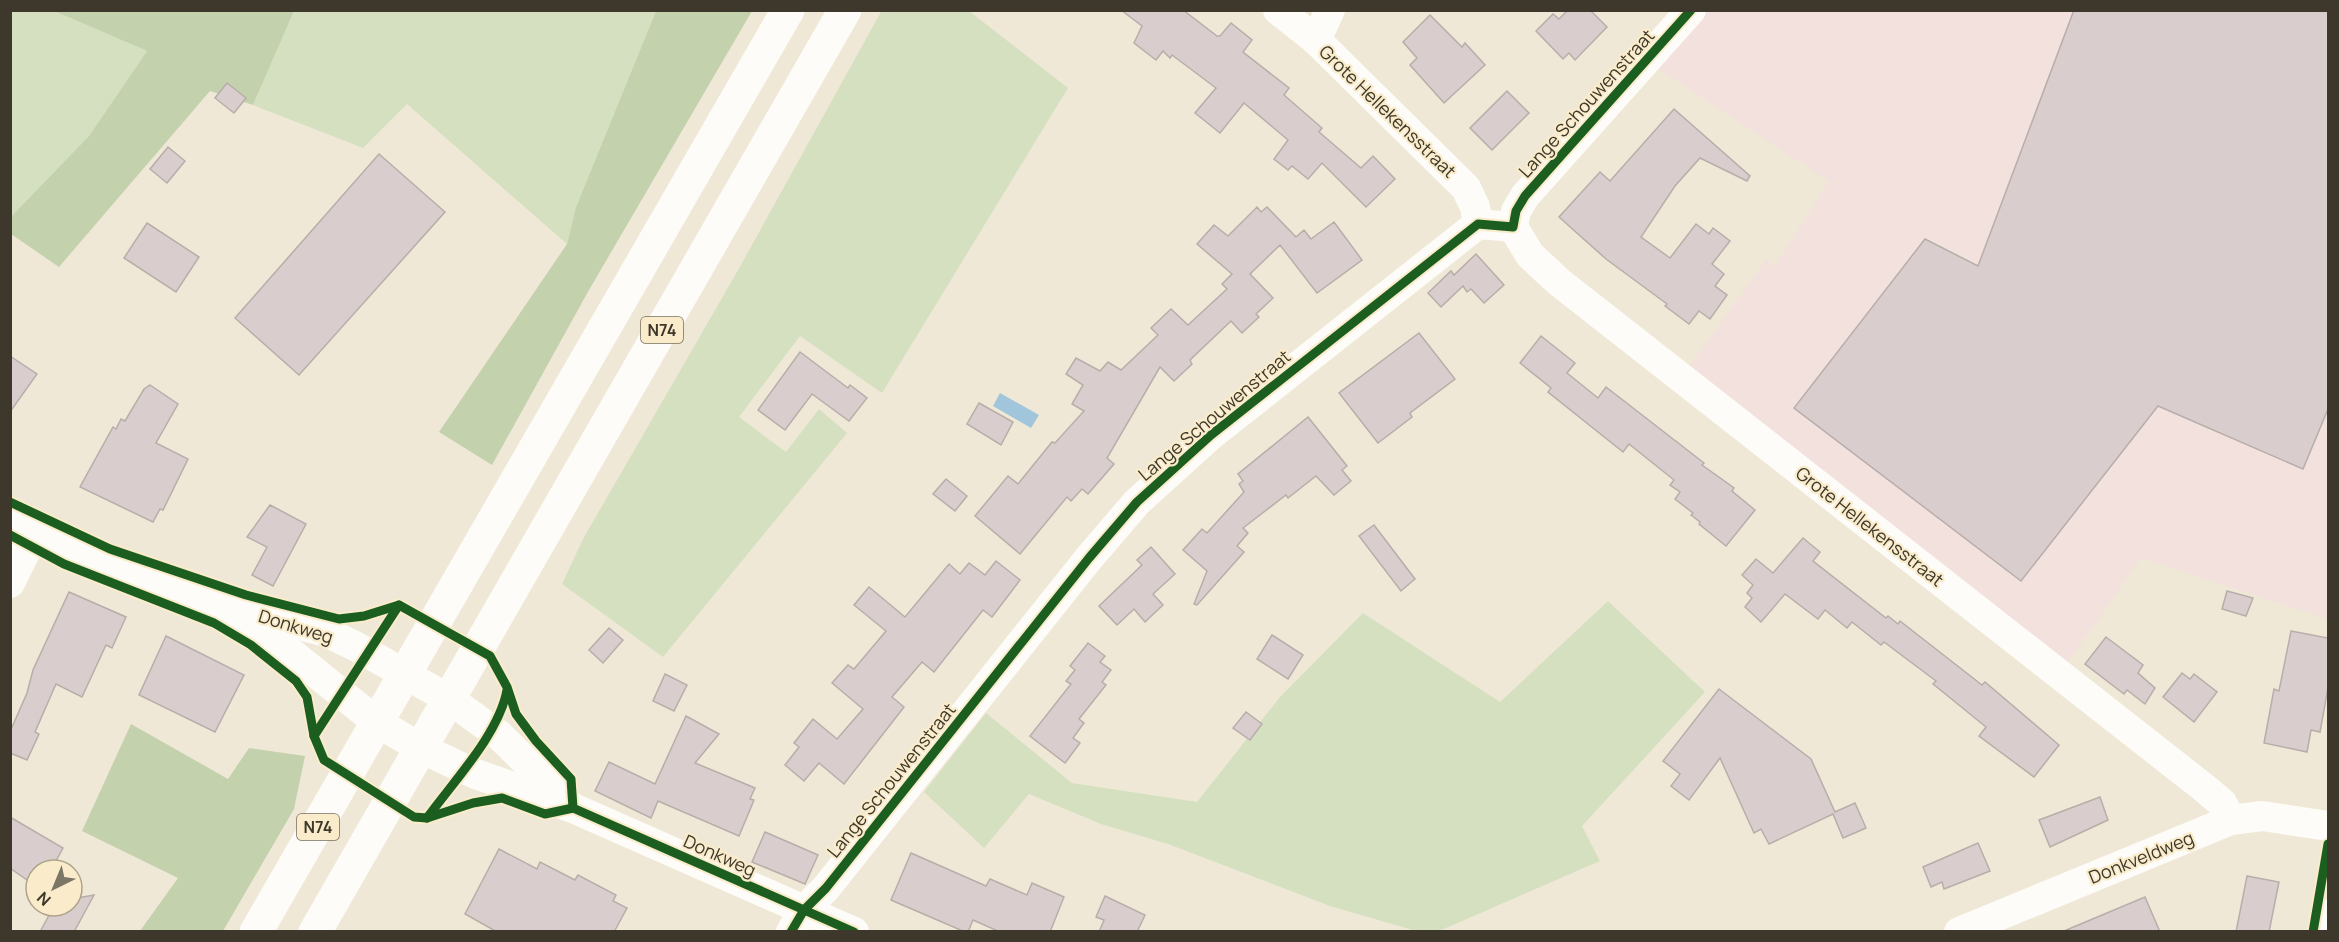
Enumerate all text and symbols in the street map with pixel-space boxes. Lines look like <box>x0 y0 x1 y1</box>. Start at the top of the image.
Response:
street label: Lange Schouwenstraat <box>1513 24 1659 182</box>
street label: Grote Hellekensstraat <box>1314 39 1462 183</box>
road number: N74 <box>641 317 683 343</box>
street label: Lange Schouwenstraat <box>1133 344 1295 486</box>
street label: Grote Hellekensstraat <box>1791 461 1949 591</box>
street label: Donkweg <box>256 603 336 649</box>
street label: Lange Schouwenstraat <box>821 698 961 862</box>
road number: N74 <box>297 814 339 840</box>
street label: Donkveldweg <box>2085 825 2197 889</box>
street label: Donkweg <box>680 828 760 882</box>
north arrow <box>24 858 84 918</box>
text: N <box>32 887 55 911</box>

